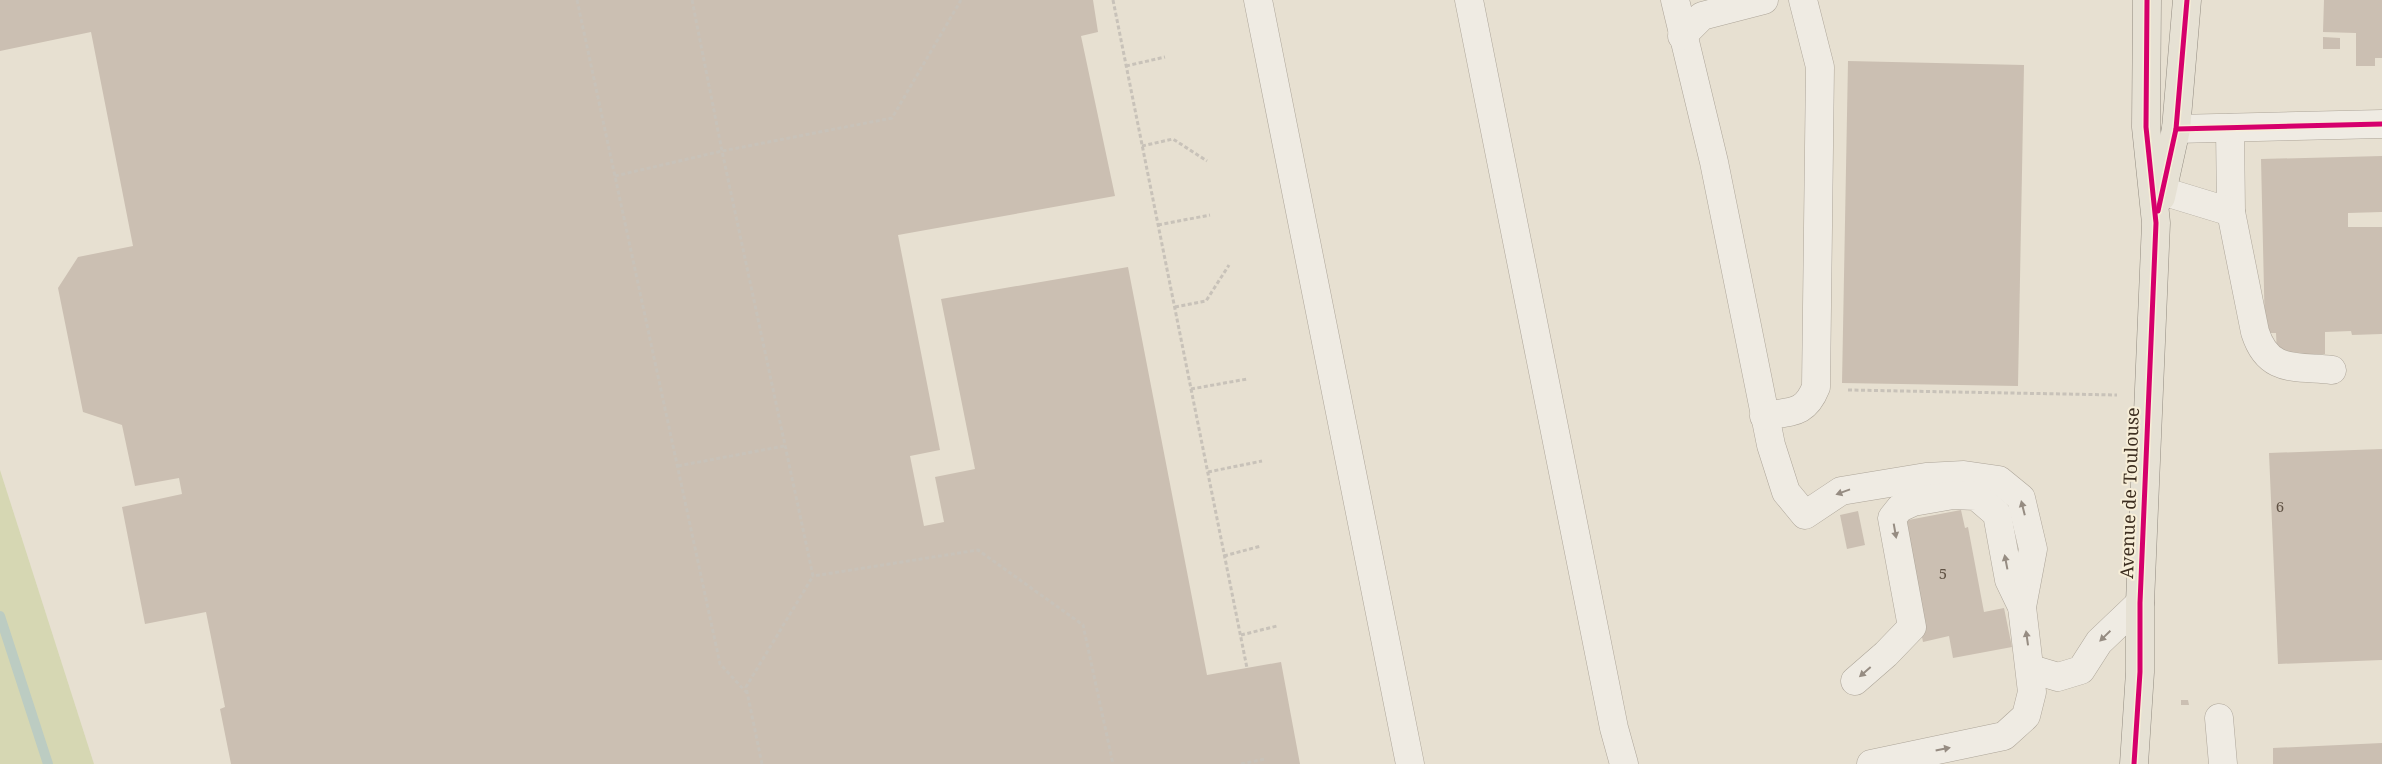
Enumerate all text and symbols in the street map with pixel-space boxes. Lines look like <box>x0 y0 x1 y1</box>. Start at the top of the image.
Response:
street label: Avenue de Toulouse <box>2114 407 2144 579</box>
one-way arrow <box>1835 488 1850 496</box>
house number: 6 <box>2276 496 2284 516</box>
one-way arrow <box>2019 501 2027 516</box>
one-way arrow <box>1891 523 1899 539</box>
one-way arrow <box>2001 553 2009 569</box>
house number: 5 <box>1939 563 1947 583</box>
one-way arrow <box>2022 630 2030 646</box>
one-way arrow <box>2099 630 2111 642</box>
one-way arrow <box>1859 666 1871 678</box>
one-way arrow <box>1935 745 1951 753</box>

